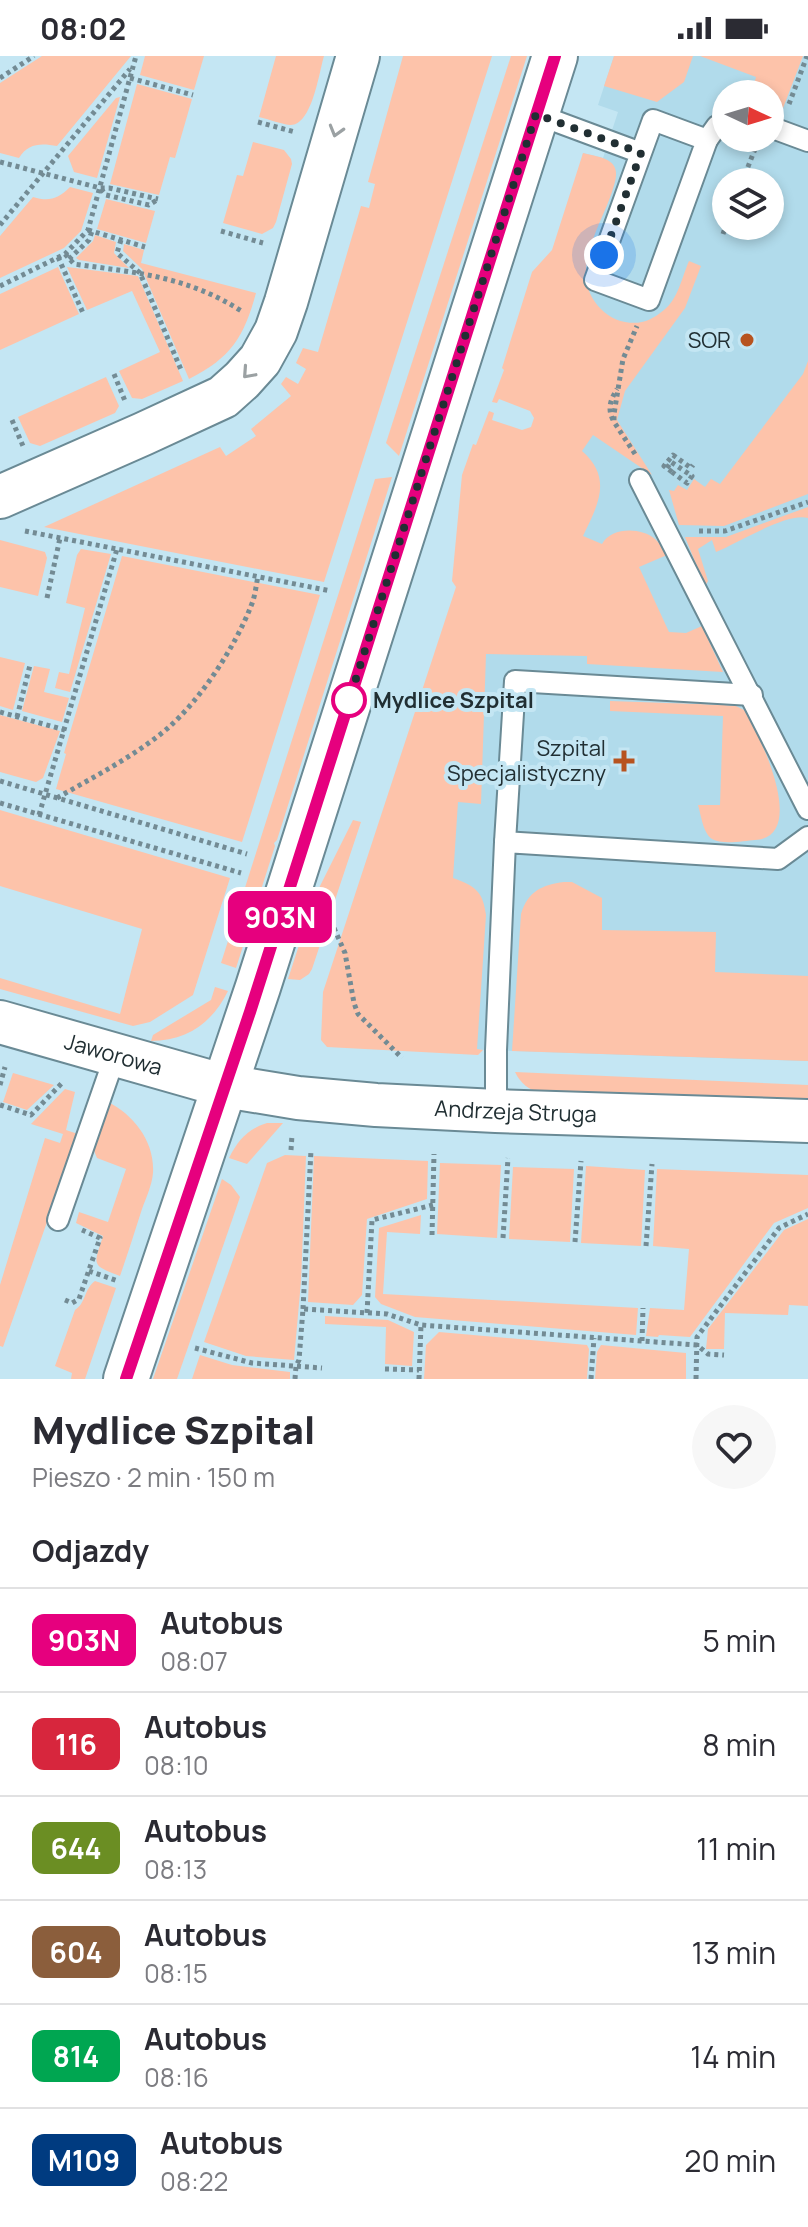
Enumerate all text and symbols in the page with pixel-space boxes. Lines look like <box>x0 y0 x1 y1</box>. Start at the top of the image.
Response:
text: 08:02 <box>40 8 126 49</box>
north arrow <box>712 80 784 152</box>
map controls <box>712 80 784 240</box>
one-way arrow <box>329 123 345 137</box>
button: layers <box>712 168 784 240</box>
your location <box>584 235 624 275</box>
place label: SOR <box>688 325 731 355</box>
marker: SOR <box>738 331 756 349</box>
one-way arrow <box>243 364 257 379</box>
marker: Mydlice Szpital <box>332 683 366 717</box>
place label: Mydlice Szpital <box>373 685 534 715</box>
place label: Szpital Specjalistyczny <box>447 733 606 788</box>
marker: Szpital Specjalistyczny <box>613 750 635 772</box>
line badge: 903N <box>224 891 336 943</box>
text: 903N <box>244 898 316 936</box>
street label: Jaworowa <box>61 1026 166 1082</box>
street label: Andrzeja Struga <box>434 1093 597 1129</box>
text: Mydlice Szpital <box>32 1403 315 1455</box>
button: heart <box>692 1405 776 1489</box>
text: Pieszo · 2 min · 150 m <box>32 1459 275 1495</box>
text: Odjazdy <box>32 1530 149 1571</box>
text: Autobus <box>160 1602 283 1643</box>
text: 5 min <box>702 1620 776 1661</box>
text: 903N <box>48 1621 120 1659</box>
text: 08:07 <box>160 1643 228 1679</box>
text: Autobus <box>144 1706 267 1747</box>
text: 8 min <box>702 1724 776 1765</box>
text: 116 <box>55 1725 97 1763</box>
text: 08:10 <box>144 1747 209 1783</box>
text: Autobus <box>144 1810 267 1851</box>
text: 11 min <box>696 1828 776 1869</box>
text: 644 <box>50 1829 102 1867</box>
text: 08:13 <box>144 1851 207 1887</box>
text: Autobus <box>144 1914 267 1955</box>
text: 13 min <box>691 1932 776 1973</box>
text: 604 <box>50 1933 102 1971</box>
text: 08:15 <box>144 1955 208 1991</box>
text: Autobus <box>144 2018 267 2059</box>
text: 14 min <box>690 2036 776 2077</box>
text: 814 <box>53 2037 99 2075</box>
text: 08:16 <box>144 2059 209 2095</box>
text: Autobus <box>160 2122 283 2163</box>
text: 20 min <box>684 2140 776 2181</box>
text: M109 <box>48 2141 120 2179</box>
text: 08:22 <box>160 2163 228 2199</box>

